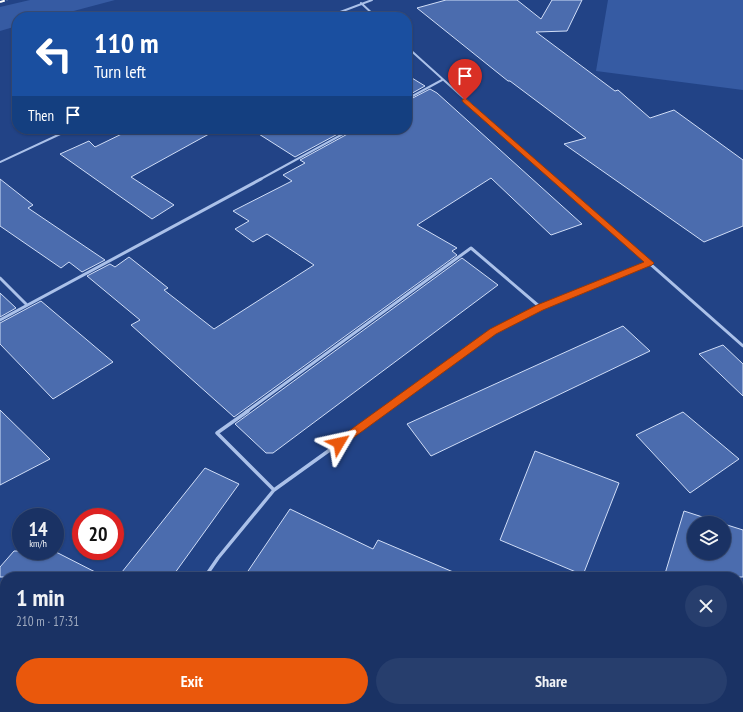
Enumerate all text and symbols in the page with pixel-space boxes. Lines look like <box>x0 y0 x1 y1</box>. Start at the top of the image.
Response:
text: 110 m <box>94 24 158 61</box>
icon: left <box>28 28 80 80</box>
pin <box>448 59 482 100</box>
text: Turn left <box>94 60 146 83</box>
icon: arrive <box>454 65 476 87</box>
icon: arrive <box>62 104 84 126</box>
text: Then <box>28 106 54 125</box>
position arrow <box>318 422 360 464</box>
speed limit sign: 20 <box>72 508 124 560</box>
text: 14 <box>28 516 48 542</box>
map controls <box>687 516 731 560</box>
button: layers <box>687 516 731 560</box>
text: km/h <box>29 537 47 550</box>
text: 1 min <box>16 582 64 613</box>
button: close <box>685 585 727 627</box>
text: 210 m · 17:31 <box>16 613 79 630</box>
button: Exit <box>16 658 368 704</box>
button: Share <box>376 658 727 704</box>

